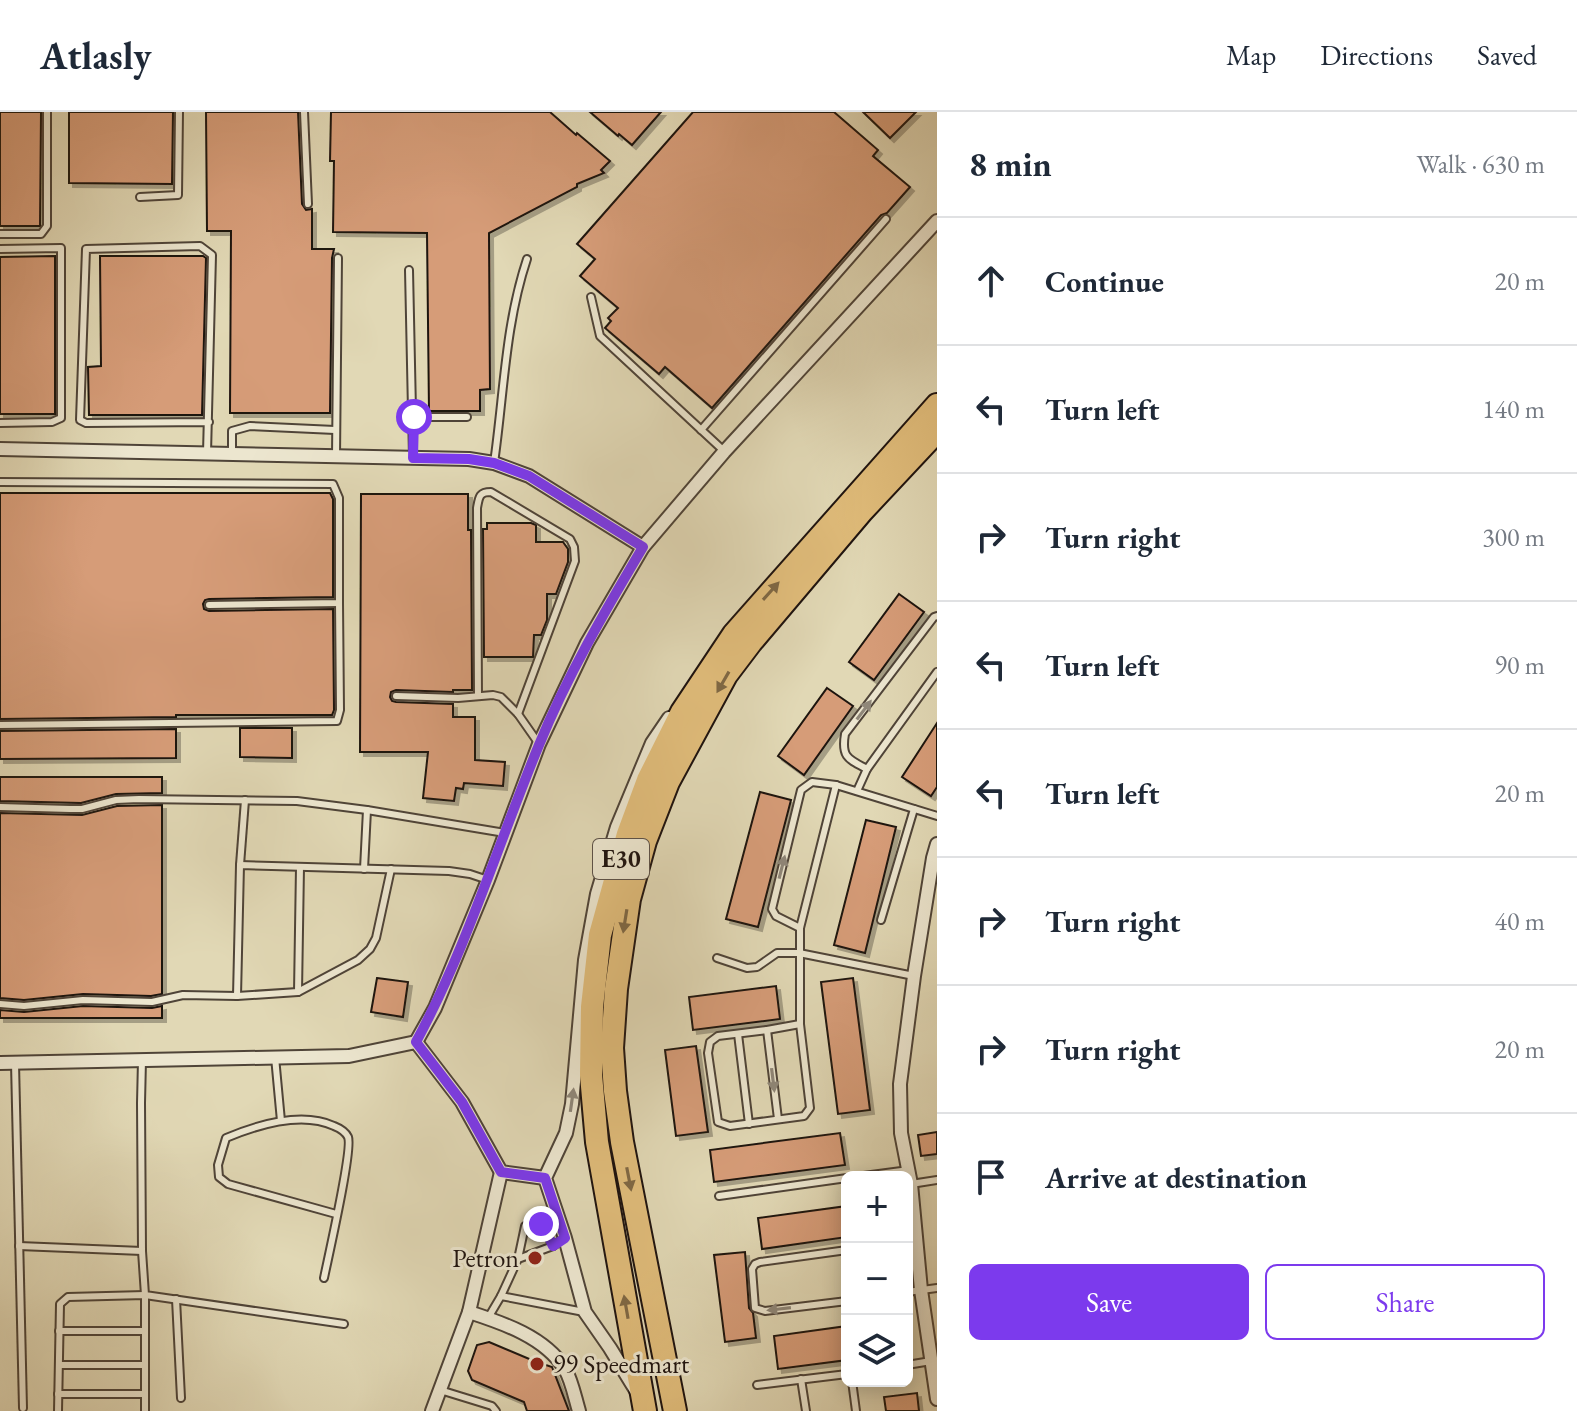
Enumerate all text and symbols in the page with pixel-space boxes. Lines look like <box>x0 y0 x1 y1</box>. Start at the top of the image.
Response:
text: Atlasly <box>40 31 151 80</box>
text: Map <box>1226 37 1276 73</box>
text: Directions <box>1320 37 1433 73</box>
text: Saved <box>1477 37 1537 73</box>
text: 8 min <box>969 142 1052 186</box>
text: Walk · 630 m <box>1417 147 1545 181</box>
icon: ahead <box>969 259 1013 303</box>
text: Continue <box>1045 262 1164 301</box>
text: 20 m <box>1495 264 1545 298</box>
icon: left <box>969 387 1013 431</box>
text: Turn left <box>1045 390 1159 429</box>
text: 140 m <box>1482 392 1545 426</box>
route start <box>396 399 432 435</box>
icon: right <box>969 515 1013 559</box>
text: Turn right <box>1045 518 1181 557</box>
text: 300 m <box>1482 520 1545 554</box>
one-way arrow <box>762 582 780 601</box>
icon: left <box>969 643 1013 687</box>
text: Turn left <box>1045 646 1159 685</box>
text: 90 m <box>1495 648 1545 682</box>
one-way arrow <box>716 671 730 693</box>
one-way arrow <box>855 699 871 720</box>
icon: left <box>969 771 1013 815</box>
text: Turn left <box>1045 774 1159 813</box>
text: 20 m <box>1495 776 1545 810</box>
road number: E30 <box>593 839 649 879</box>
one-way arrow <box>776 854 789 879</box>
icon: right <box>969 899 1013 943</box>
text: Turn right <box>1045 902 1181 941</box>
text: 40 m <box>1495 904 1545 938</box>
one-way arrow <box>619 909 631 934</box>
icon: right <box>969 1027 1013 1071</box>
text: Turn right <box>1045 1030 1181 1069</box>
text: 20 m <box>1495 1032 1545 1066</box>
one-way arrow <box>767 1068 780 1093</box>
one-way arrow <box>566 1087 579 1112</box>
icon: arrive <box>969 1155 1013 1199</box>
text: Arrive at destination <box>1045 1158 1307 1197</box>
one-way arrow <box>623 1167 635 1192</box>
map controls <box>841 1171 913 1387</box>
button: + <box>841 1171 913 1243</box>
route end <box>523 1206 559 1242</box>
place label: Petron <box>452 1241 519 1275</box>
button: − <box>841 1243 913 1315</box>
marker: Petron <box>526 1249 544 1267</box>
button: Save <box>969 1264 1249 1340</box>
button: Share <box>1265 1264 1545 1340</box>
one-way arrow <box>620 1294 632 1319</box>
one-way arrow <box>766 1303 791 1316</box>
button: layers <box>841 1315 913 1387</box>
place label: 99 Speedmart <box>553 1347 689 1381</box>
marker: 99 Speedmart <box>528 1355 546 1373</box>

